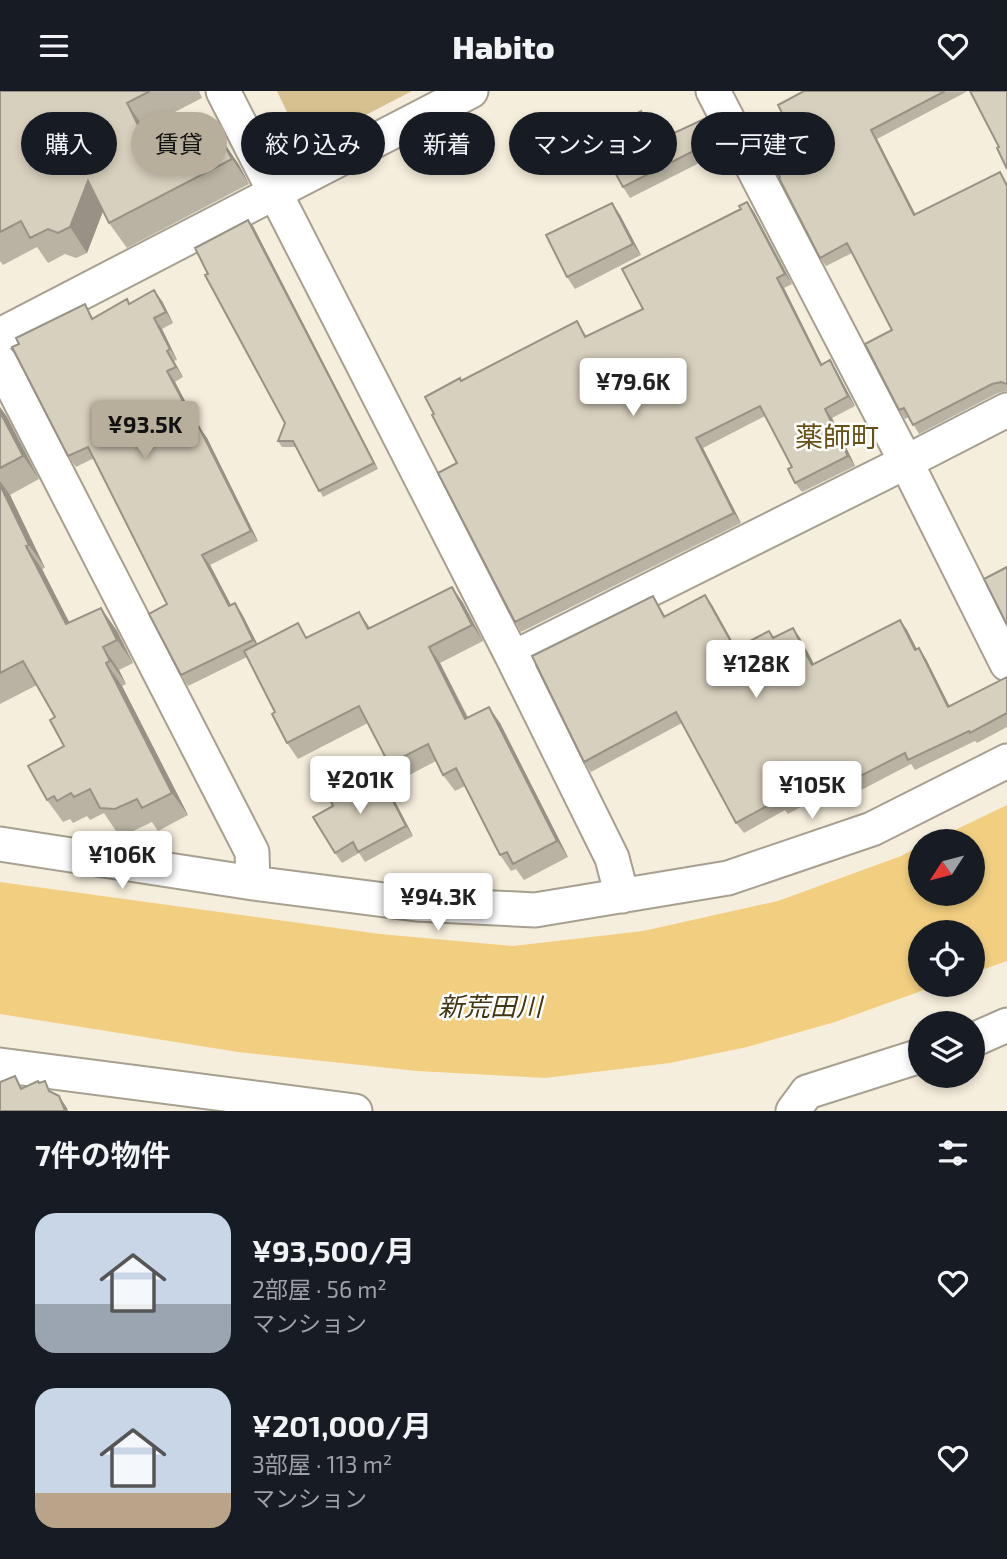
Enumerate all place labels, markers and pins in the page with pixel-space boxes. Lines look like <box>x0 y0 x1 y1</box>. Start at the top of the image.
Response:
pin: ¥79.6K <box>576 359 690 418</box>
pin: ¥93.5K <box>88 401 202 461</box>
pin: ¥128K <box>707 641 805 700</box>
pin: ¥201K <box>311 757 409 816</box>
pin: ¥105K <box>763 761 861 821</box>
pin: ¥106K <box>73 831 171 891</box>
pin: ¥94.3K <box>381 873 495 933</box>

